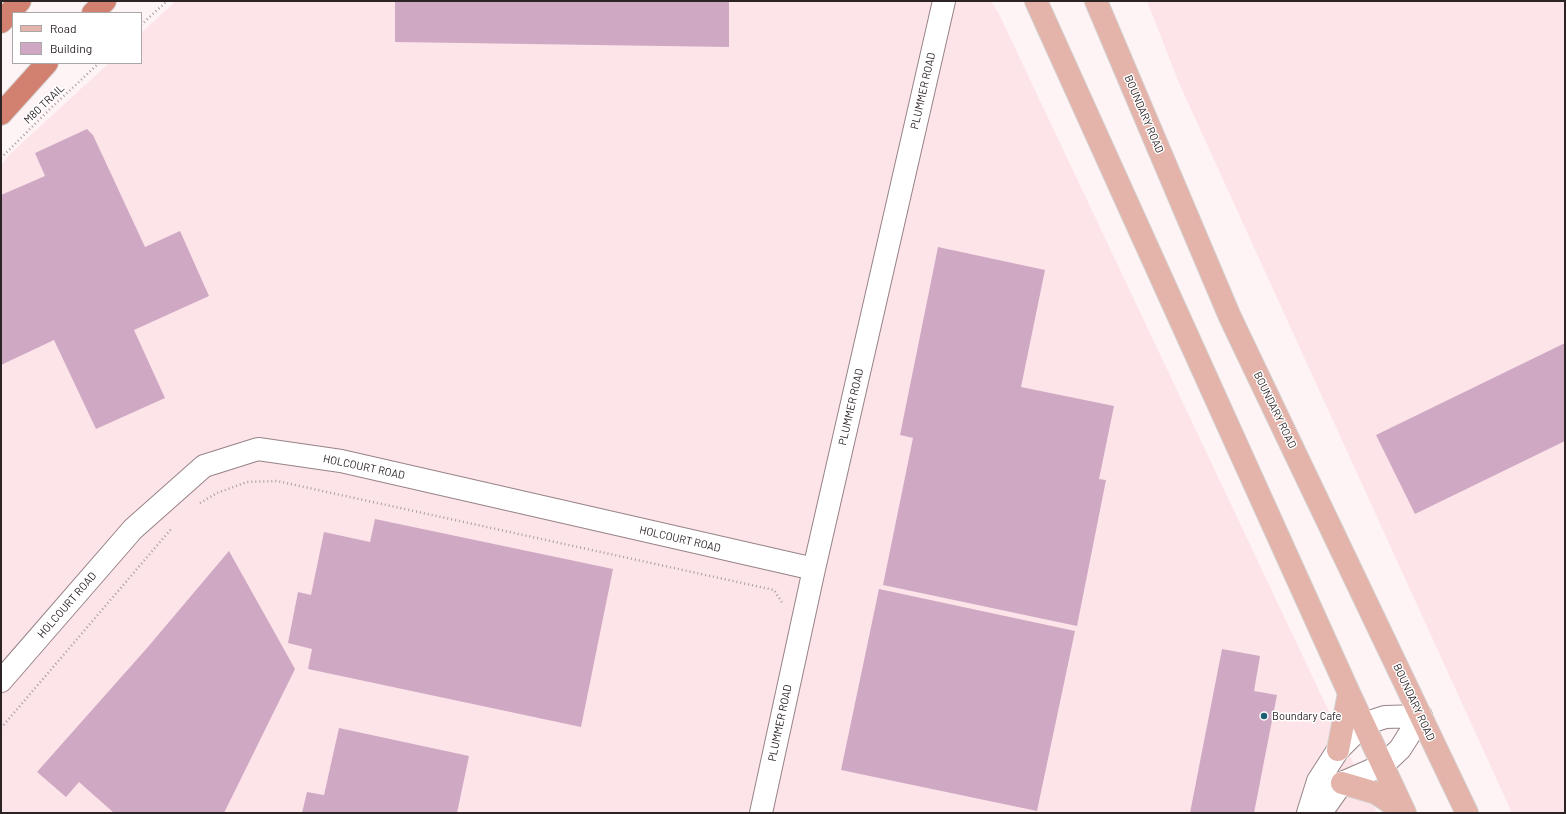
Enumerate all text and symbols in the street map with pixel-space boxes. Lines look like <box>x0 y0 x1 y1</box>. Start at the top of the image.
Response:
legend <box>12 12 142 64</box>
text: Road <box>50 21 77 35</box>
text: Building <box>50 41 92 55</box>
street label: PLUMMER ROAD <box>908 51 938 131</box>
street label: BOUNDARY ROAD <box>1122 73 1166 155</box>
street label: M80 TRAIL <box>21 81 67 127</box>
street label: PLUMMER ROAD <box>836 367 866 447</box>
street label: BOUNDARY ROAD <box>1251 370 1299 450</box>
street label: HOLCOURT ROAD <box>322 452 406 482</box>
street label: HOLCOURT ROAD <box>638 523 722 555</box>
street label: HOLCOURT ROAD <box>35 569 99 641</box>
street label: BOUNDARY ROAD <box>1390 661 1438 743</box>
street label: PLUMMER ROAD <box>765 683 795 763</box>
place label: Boundary Cafe <box>1272 709 1341 723</box>
marker: Boundary Cafe <box>1259 711 1269 721</box>

